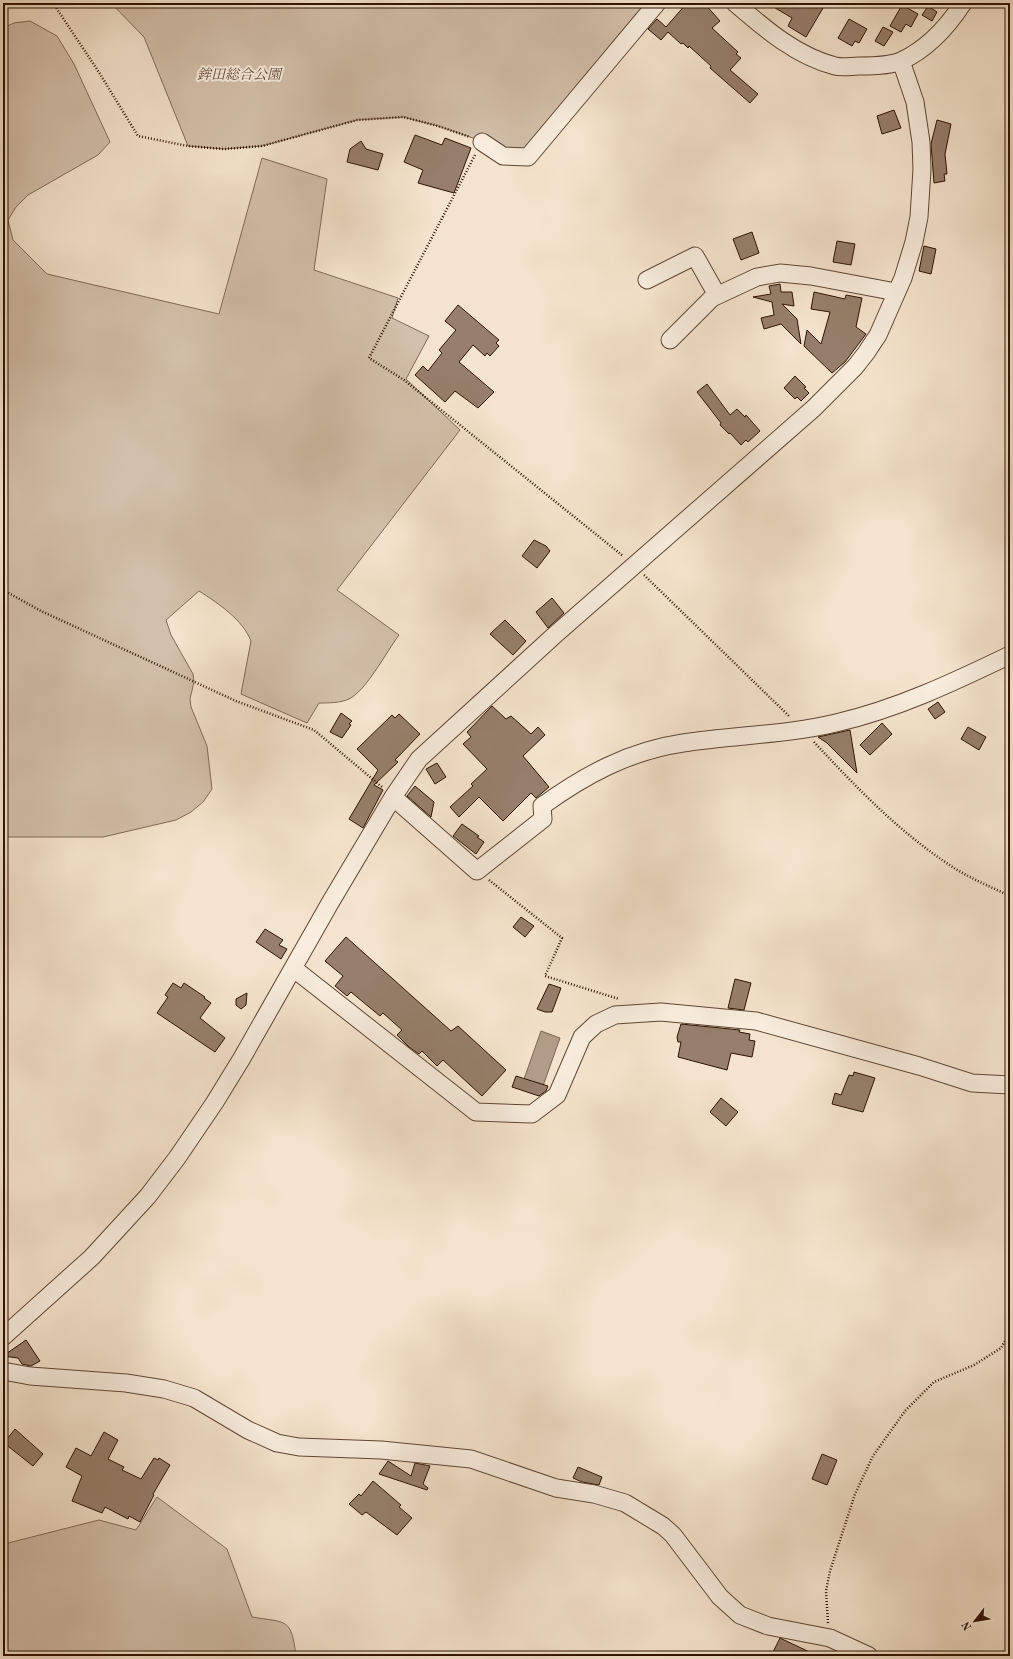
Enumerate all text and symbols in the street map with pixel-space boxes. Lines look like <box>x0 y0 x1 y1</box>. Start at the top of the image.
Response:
park label: 鉾田総合公園 <box>197 67 283 82</box>
north arrow <box>955 1601 995 1641</box>
text: N <box>961 1618 975 1632</box>

